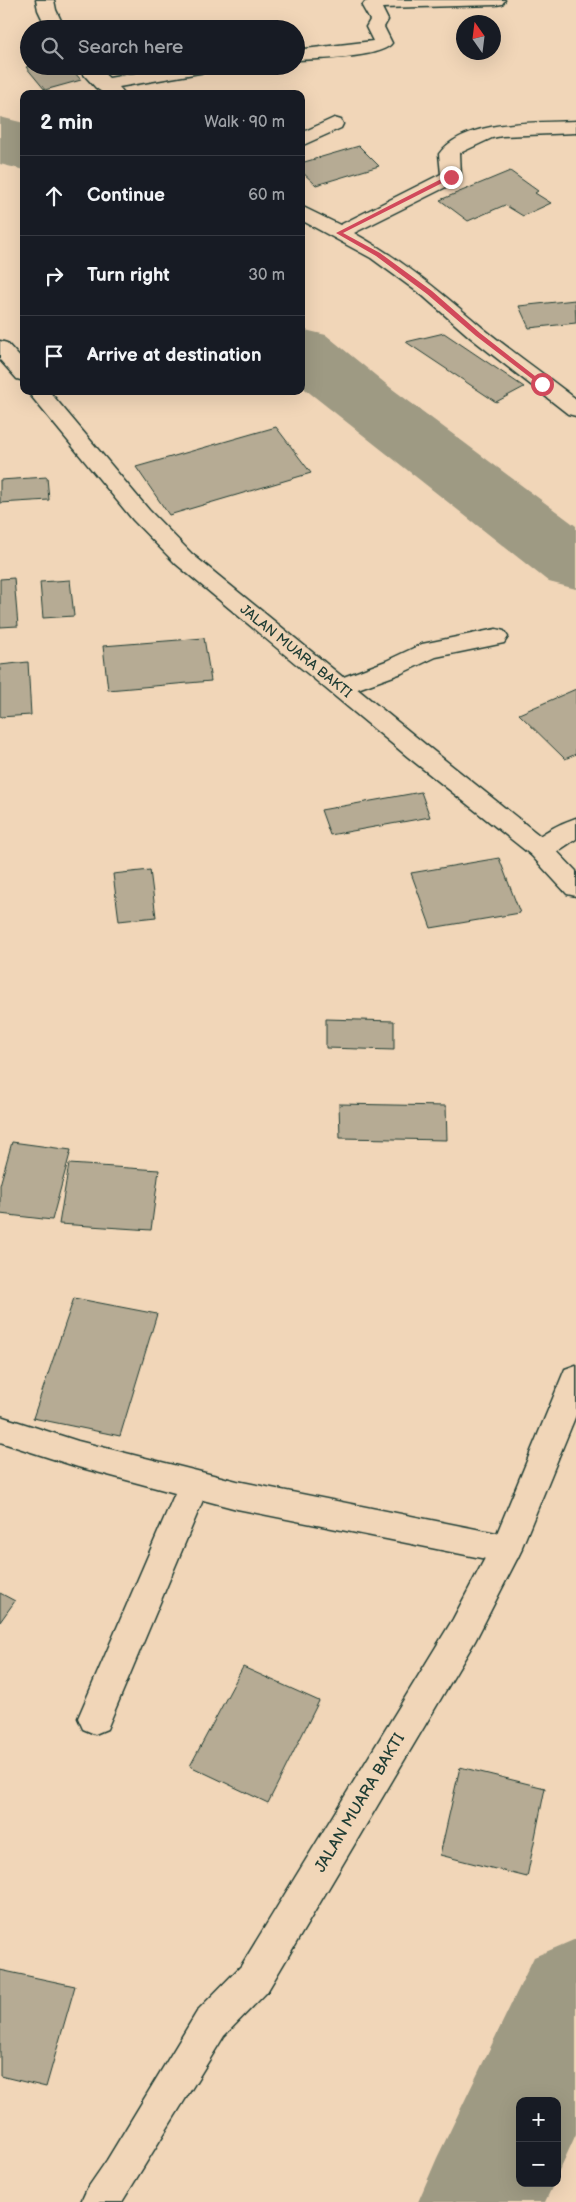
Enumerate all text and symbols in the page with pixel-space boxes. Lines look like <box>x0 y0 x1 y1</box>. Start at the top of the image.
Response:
north arrow <box>456 15 501 60</box>
search box <box>20 20 305 75</box>
icon: search <box>38 34 66 62</box>
text: Search here <box>78 36 183 59</box>
text: 2 min <box>40 110 93 135</box>
text: Walk · 90 m <box>204 113 285 132</box>
route end <box>440 166 463 189</box>
icon: ahead <box>40 182 68 210</box>
text: Continue <box>87 184 165 207</box>
text: 60 m <box>248 186 285 205</box>
icon: right <box>40 262 68 290</box>
text: Turn right <box>87 264 170 287</box>
text: 30 m <box>248 266 285 285</box>
icon: arrive <box>40 342 68 370</box>
text: Arrive at destination <box>87 344 262 367</box>
route start <box>531 373 554 396</box>
street label: JALAN MUARA BAKTI <box>237 601 355 701</box>
street label: JALAN MUARA BAKTI <box>311 1730 409 1876</box>
map controls <box>516 2097 561 2187</box>
button: + <box>516 2097 561 2142</box>
button: − <box>516 2142 561 2187</box>

